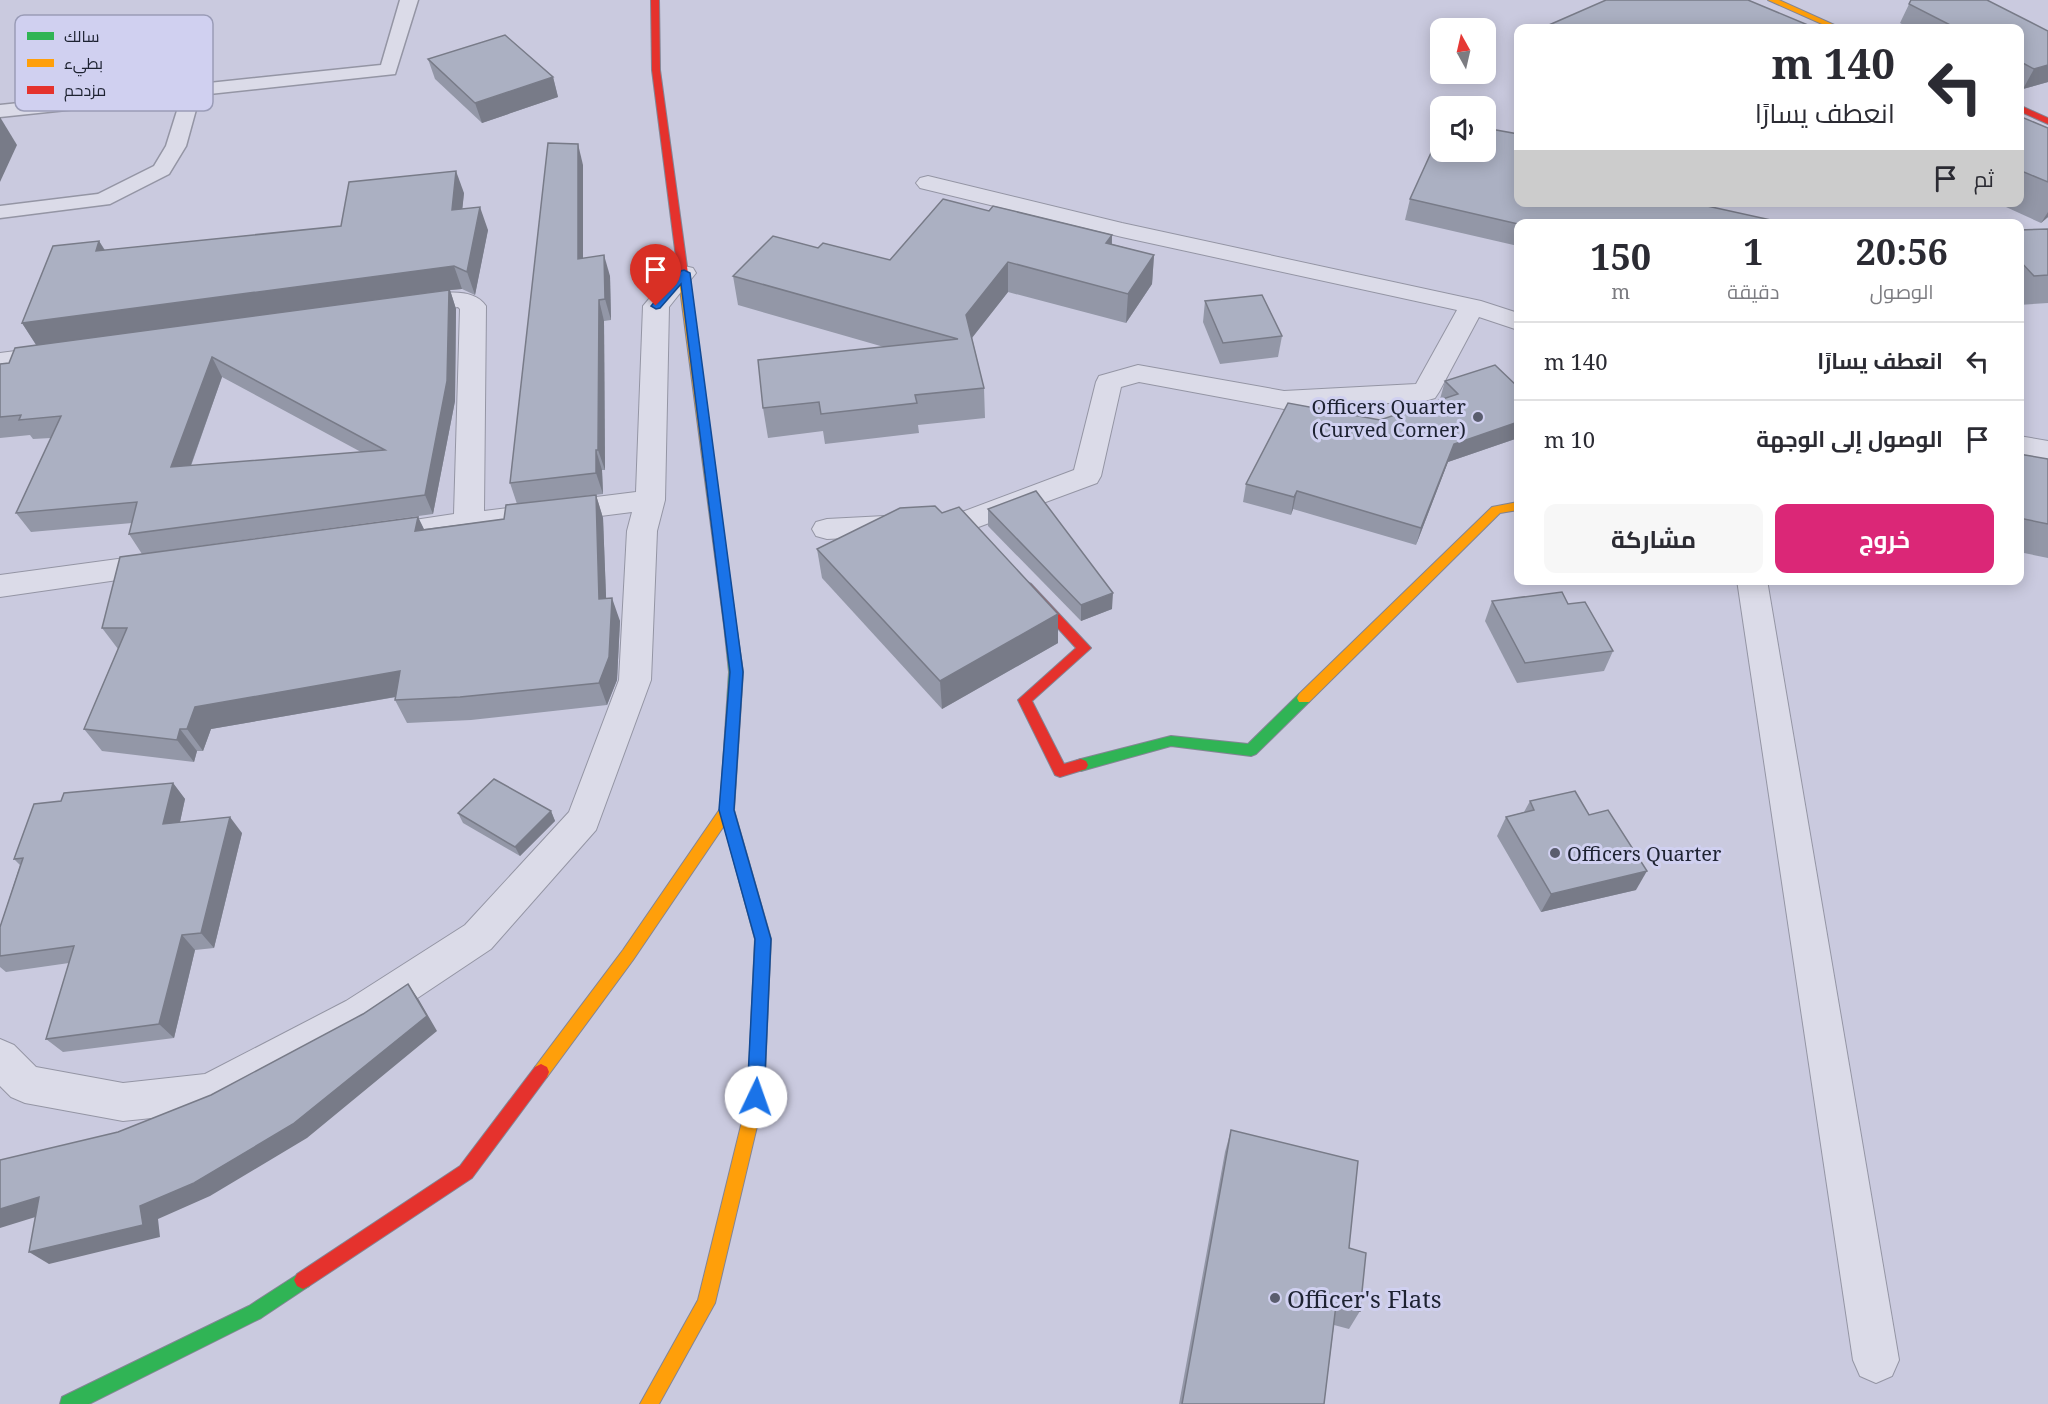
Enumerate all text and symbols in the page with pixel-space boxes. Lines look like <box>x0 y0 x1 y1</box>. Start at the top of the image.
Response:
legend <box>15 15 213 111</box>
north arrow <box>1430 18 1496 84</box>
map controls <box>1430 18 1496 162</box>
text: سالك <box>64 25 99 47</box>
text: 140 m <box>1771 34 1895 91</box>
icon: left <box>1916 48 1994 126</box>
text: بطيء <box>64 52 103 77</box>
text: مزدحم <box>64 79 106 102</box>
text: انعطف يسارًا <box>1755 94 1895 131</box>
button: sound <box>1430 96 1496 162</box>
icon: arrive <box>1929 162 1962 195</box>
text: ثم <box>1974 163 1994 193</box>
text: 1 <box>1743 227 1764 276</box>
text: 20:56 <box>1856 227 1948 276</box>
text: 150 <box>1590 232 1651 281</box>
pin <box>630 244 681 306</box>
icon: arrive <box>639 253 672 286</box>
text: m <box>1611 278 1630 305</box>
text: دقيقة <box>1727 278 1779 305</box>
text: الوصول <box>1870 278 1934 305</box>
text: انعطف يسارًا <box>1817 345 1943 375</box>
icon: left <box>1961 345 1994 378</box>
text: 140 m <box>1544 346 1607 376</box>
place label: Officers Quarter (Curved Corner) <box>1312 393 1467 443</box>
marker: Officers Quarter (Curved Corner) <box>1471 410 1485 424</box>
text: الوصول إلى الوجهة <box>1756 423 1943 453</box>
icon: arrive <box>1961 423 1994 456</box>
text: 10 m <box>1544 424 1595 454</box>
button: مشاركة <box>1544 504 1763 573</box>
button: خروج <box>1775 504 1994 573</box>
place label: Officers Quarter <box>1567 840 1722 867</box>
marker: Officers Quarter <box>1548 846 1562 860</box>
position arrow <box>724 1065 788 1129</box>
place label: Officer's Flats <box>1287 1282 1442 1315</box>
marker: Officer's Flats <box>1268 1291 1282 1305</box>

